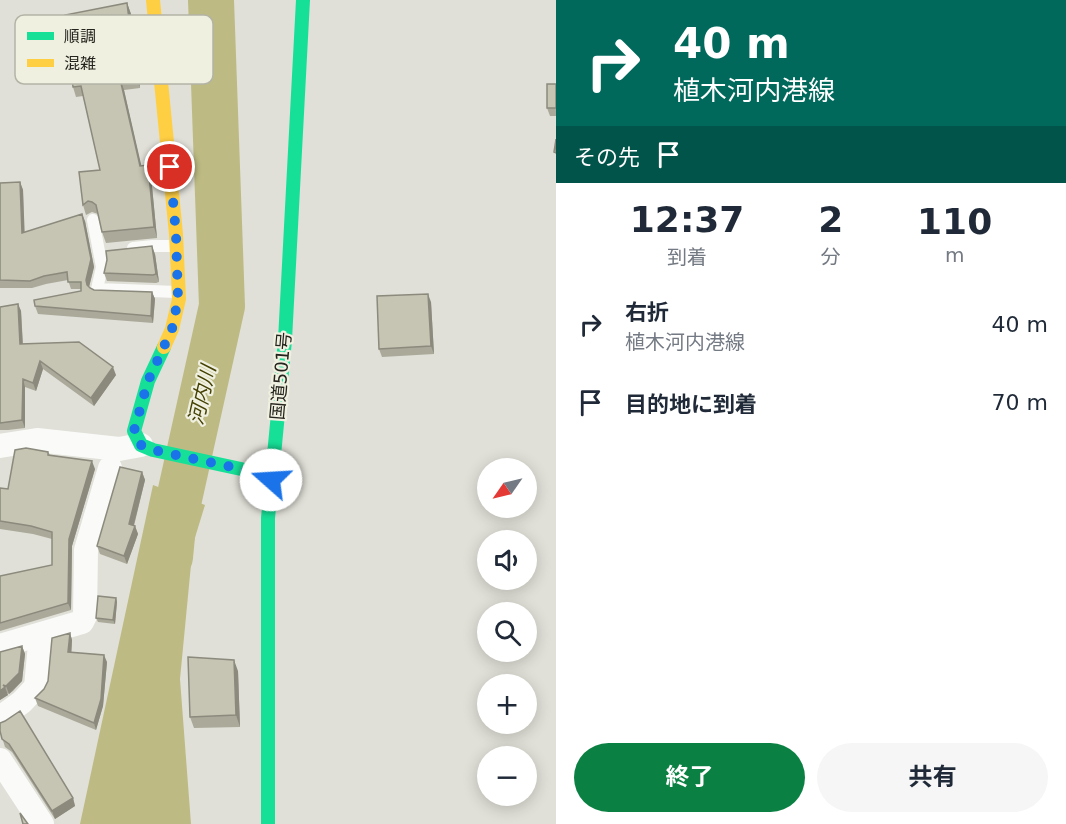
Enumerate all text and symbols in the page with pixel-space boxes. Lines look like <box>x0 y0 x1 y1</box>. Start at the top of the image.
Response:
legend <box>15 15 213 84</box>
text: 40 m <box>673 19 790 68</box>
icon: right <box>574 24 652 102</box>
text: 順調 <box>64 27 96 46</box>
text: 混雑 <box>64 54 96 73</box>
text: 植木河内港線 <box>673 75 835 106</box>
icon: arrive <box>652 138 685 171</box>
pin <box>144 141 195 192</box>
text: その先 <box>574 145 640 170</box>
icon: arrive <box>153 150 186 183</box>
text: 12:37 <box>630 199 744 240</box>
text: 2 <box>818 199 843 240</box>
text: 110 <box>917 201 992 242</box>
text: m <box>945 243 964 267</box>
text: 到着 <box>667 245 707 269</box>
text: 分 <box>821 245 841 269</box>
text: 右折 <box>625 300 669 325</box>
icon: right <box>574 308 607 341</box>
text: 40 m <box>992 312 1048 337</box>
text: 植木河内港線 <box>625 330 745 354</box>
street label: 国道501号 <box>266 331 295 421</box>
water label: 河内川 <box>184 361 221 427</box>
icon: arrive <box>574 386 607 419</box>
text: 70 m <box>992 390 1048 415</box>
text: 目的地に到着 <box>625 392 757 417</box>
position arrow <box>239 448 303 512</box>
north arrow <box>477 458 537 518</box>
map controls <box>477 458 537 806</box>
button: sound <box>477 530 537 590</box>
button: search <box>477 602 537 662</box>
button: + <box>477 674 537 734</box>
button: 終了 <box>574 743 805 812</box>
button: 共有 <box>817 743 1048 812</box>
button: − <box>477 746 537 806</box>

